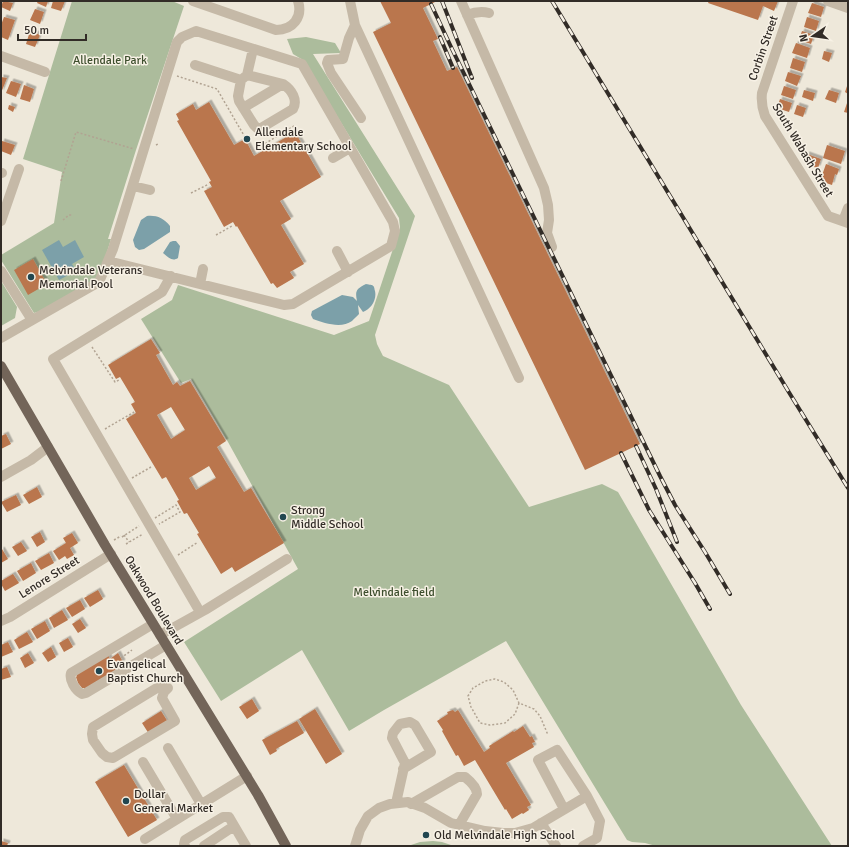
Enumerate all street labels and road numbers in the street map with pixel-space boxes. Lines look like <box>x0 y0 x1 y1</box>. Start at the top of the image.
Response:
street label: Corbin Street <box>745 14 782 83</box>
street label: South Wabash Street <box>769 101 837 200</box>
street label: Lenore Street <box>16 553 82 602</box>
street label: Oakwood Boulevard <box>121 553 186 648</box>

